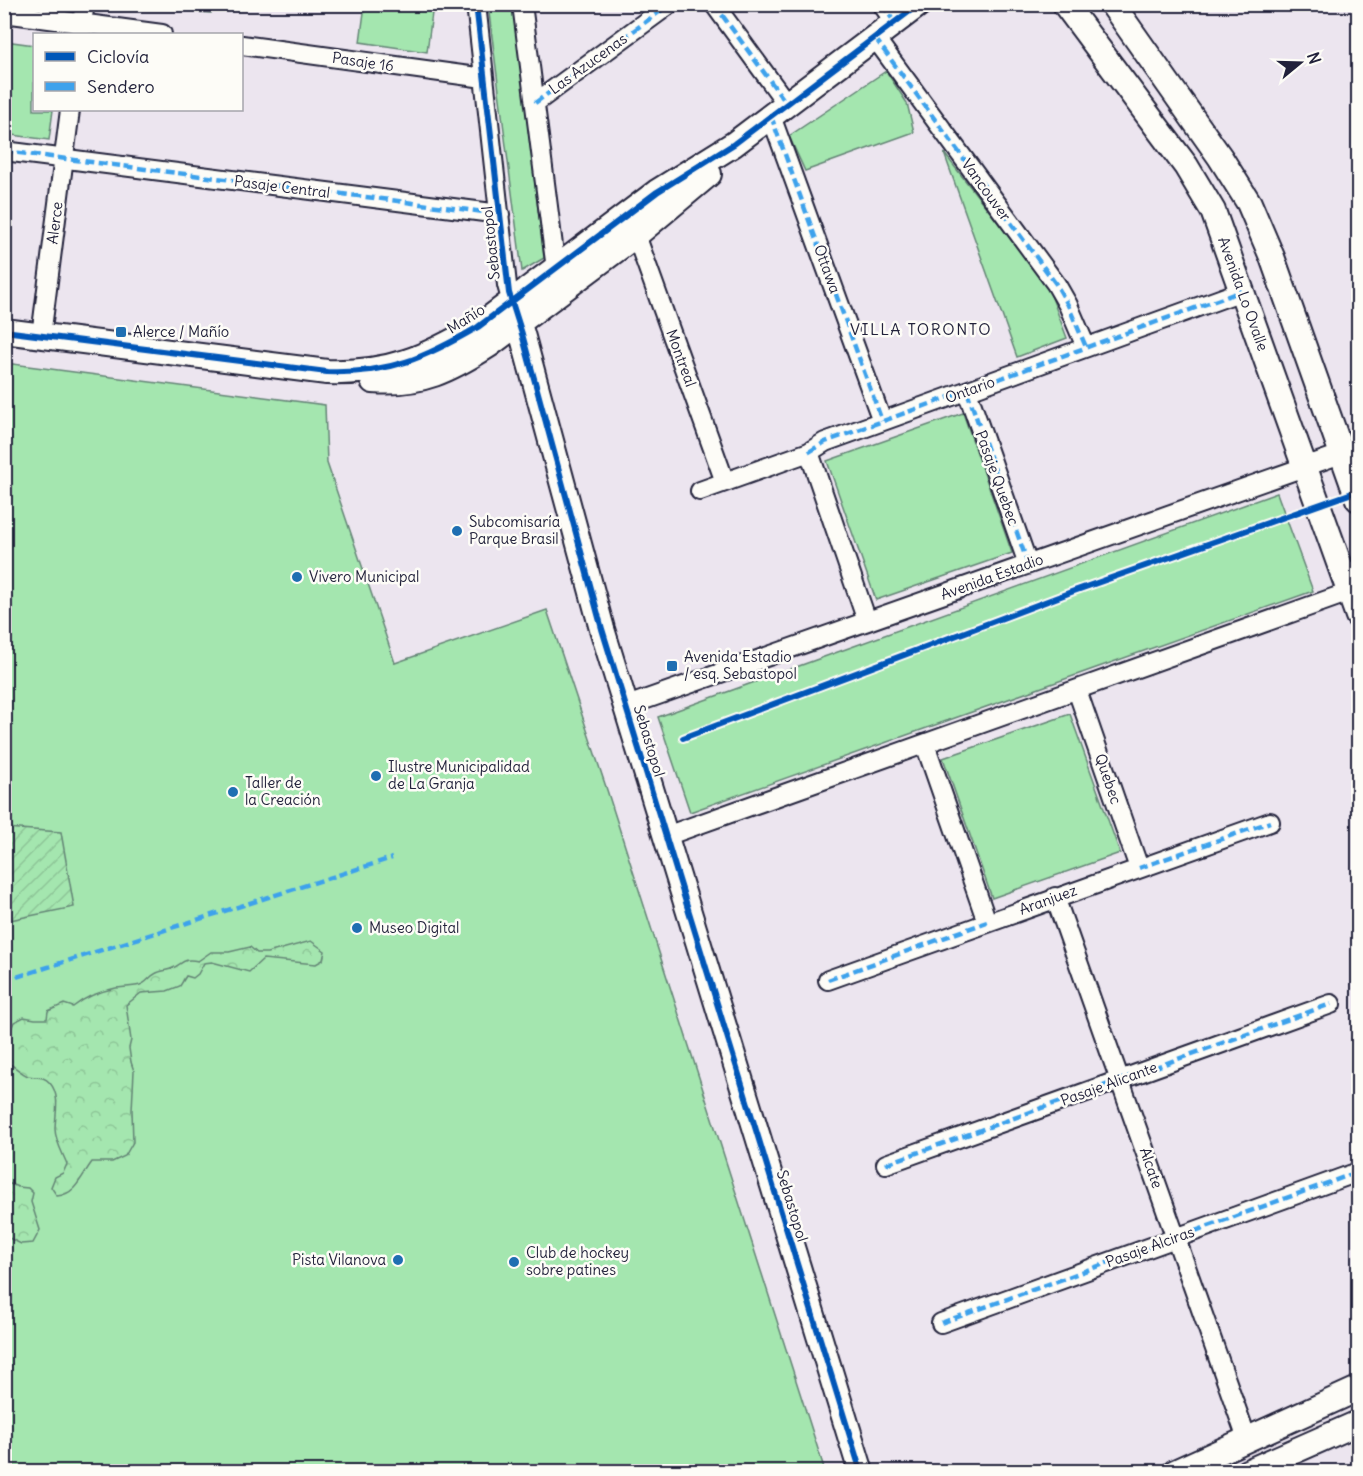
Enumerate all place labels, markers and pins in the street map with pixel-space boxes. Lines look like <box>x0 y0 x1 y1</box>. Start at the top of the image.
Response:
place label: Alerce / Mañío <box>133 322 229 341</box>
marker: Alerce / Mañío <box>114 325 128 339</box>
place label: Subcomisaría Parque Brasil <box>469 512 561 548</box>
marker: Subcomisaría Parque Brasil <box>450 524 464 538</box>
place label: Vivero Municipal <box>309 567 419 586</box>
marker: Vivero Municipal <box>290 570 304 584</box>
place label: Avenida Estadio / esq. Sebastopol <box>684 647 797 683</box>
marker: Avenida Estadio / esq. Sebastopol <box>665 659 679 673</box>
place label: Ilustre Municipalidad de La Granja <box>388 757 530 793</box>
marker: Ilustre Municipalidad de La Granja <box>369 769 383 783</box>
place label: Taller de la Creación <box>245 773 321 809</box>
marker: Taller de la Creación <box>226 785 240 799</box>
place label: Museo Digital <box>369 918 459 937</box>
marker: Museo Digital <box>350 921 364 935</box>
place label: Club de hockey sobre patines <box>526 1243 629 1279</box>
place label: Pista Vilanova <box>292 1250 386 1269</box>
marker: Pista Vilanova <box>391 1253 405 1267</box>
marker: Club de hockey sobre patines <box>507 1255 521 1269</box>

